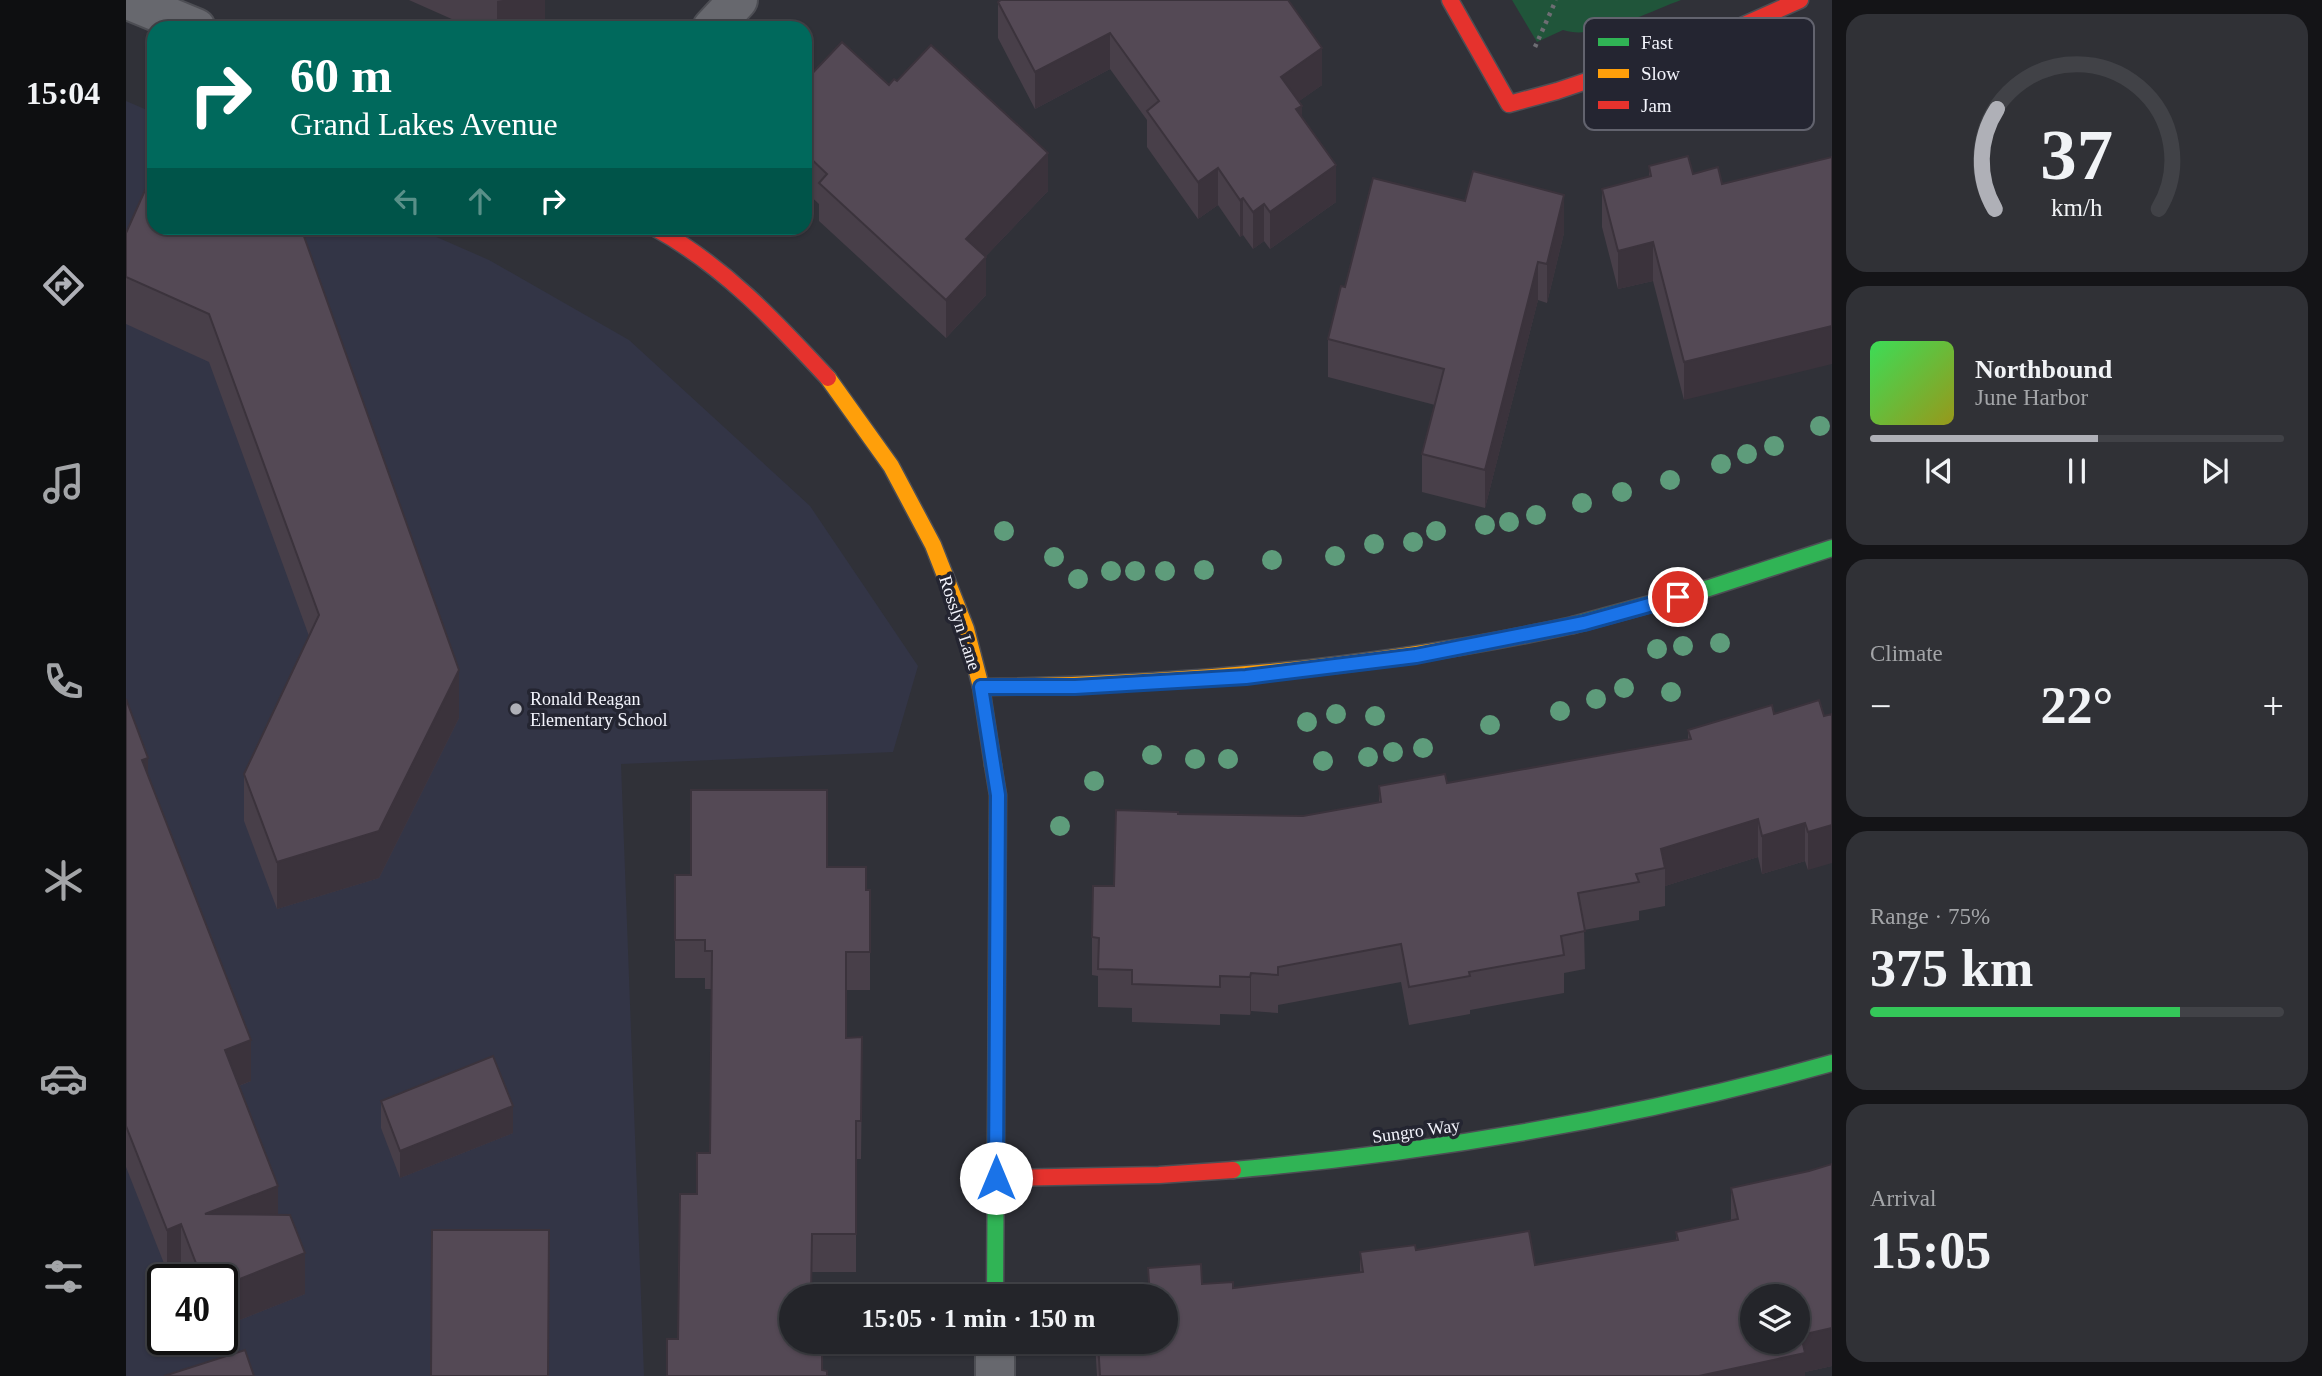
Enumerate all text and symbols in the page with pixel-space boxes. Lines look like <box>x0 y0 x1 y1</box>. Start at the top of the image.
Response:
legend <box>1584 18 1814 130</box>
text: Fast <box>1641 32 1673 53</box>
text: 60 m <box>290 48 392 103</box>
icon: right <box>175 49 266 140</box>
text: Slow <box>1641 63 1680 84</box>
text: 15:04 <box>26 75 100 111</box>
text: Jam <box>1641 95 1672 116</box>
text: Grand Lakes Avenue <box>290 106 558 142</box>
text: 37 <box>2041 115 2113 196</box>
icon: left <box>388 182 426 220</box>
icon: ahead <box>461 182 499 220</box>
icon: right <box>534 182 572 220</box>
text: km/h <box>2051 194 2103 221</box>
icon: directions <box>39 261 88 310</box>
text: Northbound <box>1975 355 2112 384</box>
text: June Harbor <box>1975 385 2088 410</box>
icon: previous <box>1920 452 1958 490</box>
icon: pause <box>2058 452 2096 490</box>
icon: next <box>2196 452 2234 490</box>
icon: music <box>39 459 88 508</box>
pin <box>1648 567 1708 627</box>
street label: Rosslyn Lane <box>935 573 985 673</box>
icon: arrive <box>1659 578 1697 616</box>
text: Climate <box>1870 641 1943 666</box>
icon: phone <box>39 657 88 706</box>
text: 22° <box>2041 677 2113 734</box>
text: − <box>1870 685 1891 727</box>
text: + <box>2263 685 2284 727</box>
place label: Ronald Reagan Elementary School <box>530 689 667 730</box>
marker: Ronald Reagan Elementary School <box>508 701 524 717</box>
icon: climate <box>39 856 88 905</box>
text: Range · 75% <box>1870 904 1990 929</box>
text: 375 km <box>1870 940 2033 997</box>
icon: car <box>39 1054 88 1103</box>
street label: Sungro Way <box>1371 1115 1461 1147</box>
position arrow <box>959 1141 1033 1215</box>
text: Arrival <box>1870 1186 1936 1211</box>
text: 15:05 <box>1870 1222 1991 1279</box>
icon: filters <box>39 1252 88 1301</box>
speed limit sign: 40 <box>147 1264 238 1355</box>
map controls <box>1740 1284 1810 1354</box>
button: layers <box>1740 1284 1810 1354</box>
text: 15:05 · 1 min · 150 m <box>862 1304 1096 1333</box>

